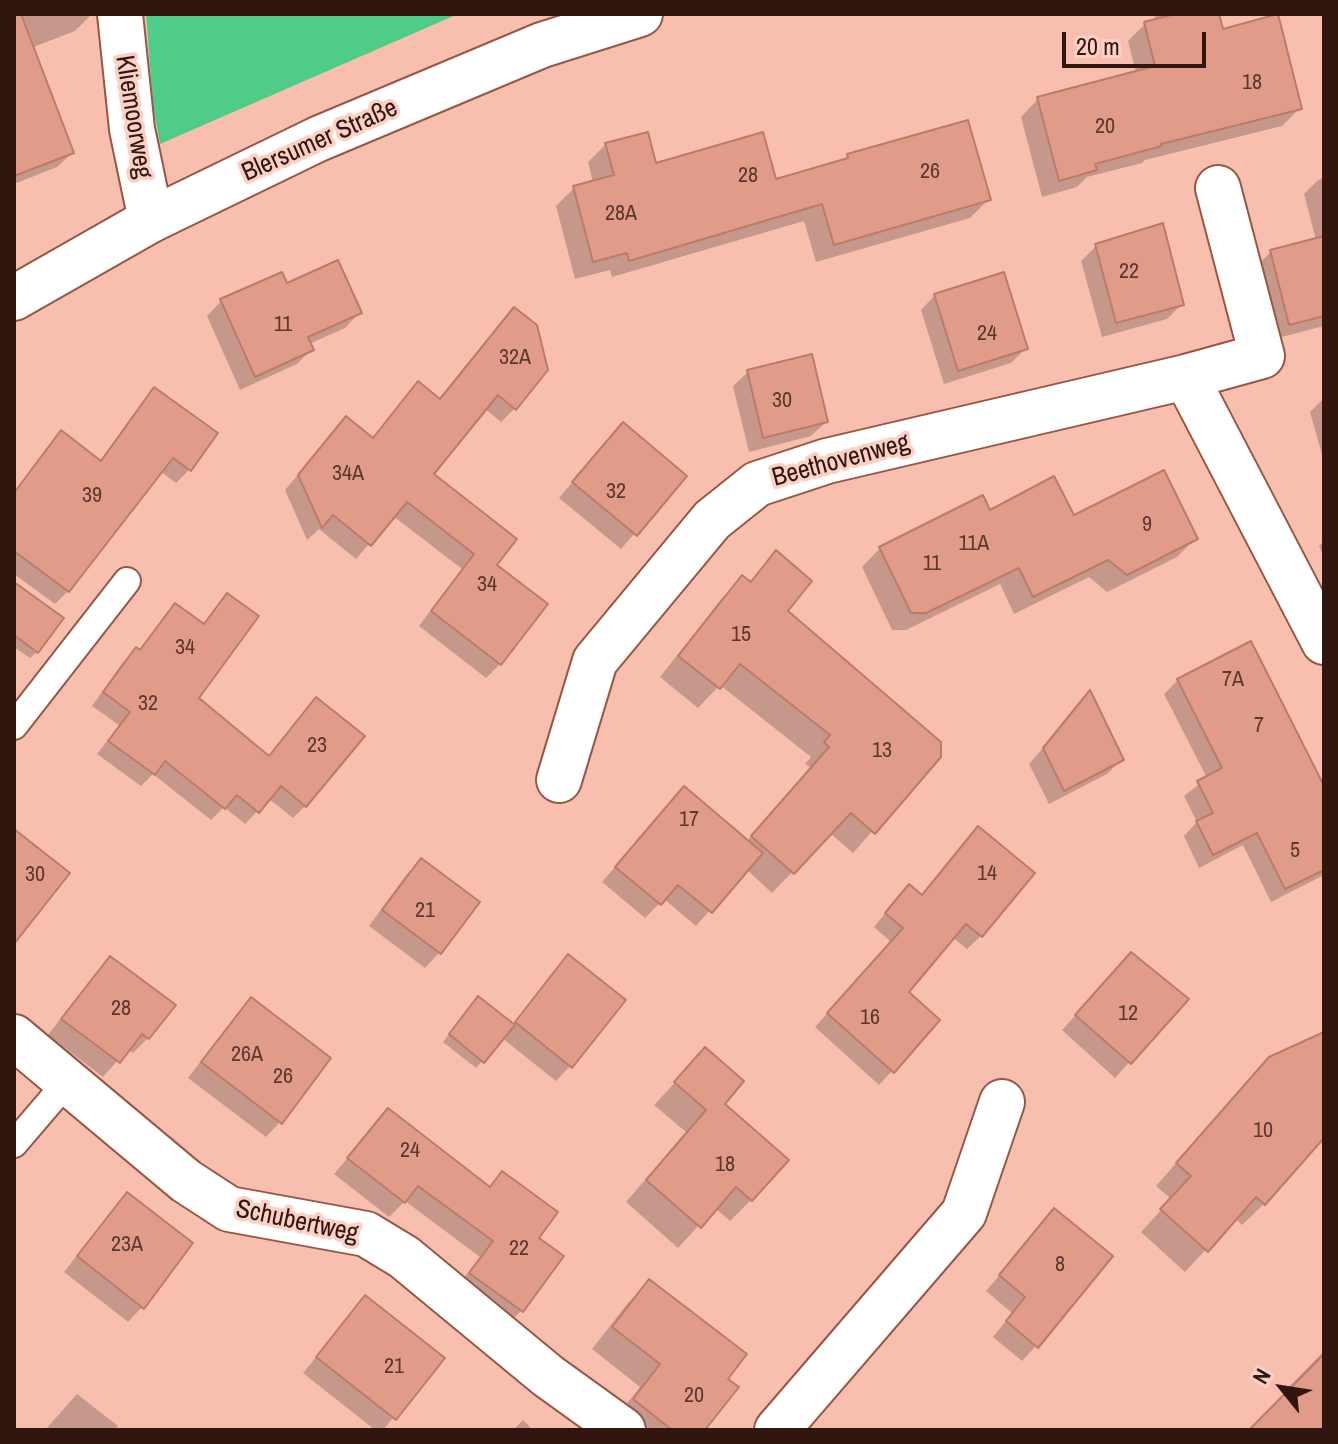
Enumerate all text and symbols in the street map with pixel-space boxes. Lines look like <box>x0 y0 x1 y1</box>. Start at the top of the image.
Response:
scale bar <box>1066 16 1210 66</box>
text: 20 m <box>1076 30 1120 62</box>
street label: Kliemoorweg <box>108 53 158 181</box>
house number: 18 <box>1242 70 1262 96</box>
street label: Blersumer Straße <box>237 93 403 189</box>
house number: 20 <box>1095 114 1115 140</box>
house number: 26 <box>920 159 940 185</box>
house number: 28 <box>738 163 758 189</box>
house number: 28A <box>605 201 637 227</box>
house number: 22 <box>1119 259 1139 285</box>
house number: 11 <box>274 312 292 338</box>
house number: 24 <box>977 321 997 347</box>
house number: 32A <box>499 345 531 371</box>
house number: 30 <box>772 388 792 414</box>
street label: Beethovenweg <box>769 428 913 494</box>
house number: 34A <box>332 461 364 487</box>
house number: 32 <box>606 479 626 505</box>
house number: 39 <box>82 483 102 509</box>
house number: 9 <box>1142 512 1152 538</box>
house number: 11A <box>959 531 989 557</box>
house number: 11 <box>923 551 941 577</box>
house number: 34 <box>477 572 497 598</box>
house number: 15 <box>731 622 751 648</box>
house number: 34 <box>175 635 195 661</box>
house number: 7A <box>1222 667 1244 693</box>
house number: 32 <box>138 691 158 717</box>
house number: 7 <box>1254 713 1264 739</box>
house number: 23 <box>307 733 327 759</box>
house number: 13 <box>872 738 892 764</box>
house number: 17 <box>679 807 699 833</box>
house number: 5 <box>1290 838 1300 864</box>
house number: 14 <box>977 861 997 887</box>
house number: 30 <box>25 862 45 888</box>
house number: 21 <box>415 898 435 924</box>
house number: 28 <box>111 996 131 1022</box>
house number: 12 <box>1118 1001 1138 1027</box>
house number: 16 <box>860 1005 880 1031</box>
house number: 26A <box>231 1042 263 1068</box>
house number: 26 <box>273 1064 293 1090</box>
house number: 10 <box>1253 1118 1273 1144</box>
house number: 24 <box>400 1138 420 1164</box>
house number: 18 <box>715 1152 735 1178</box>
street label: Schubertweg <box>233 1194 361 1250</box>
house number: 23A <box>111 1232 143 1258</box>
house number: 22 <box>509 1236 529 1262</box>
house number: 8 <box>1055 1252 1065 1278</box>
north arrow <box>1242 1348 1322 1428</box>
house number: 21 <box>384 1354 404 1380</box>
text: N <box>1245 1363 1277 1389</box>
house number: 20 <box>684 1383 704 1409</box>

